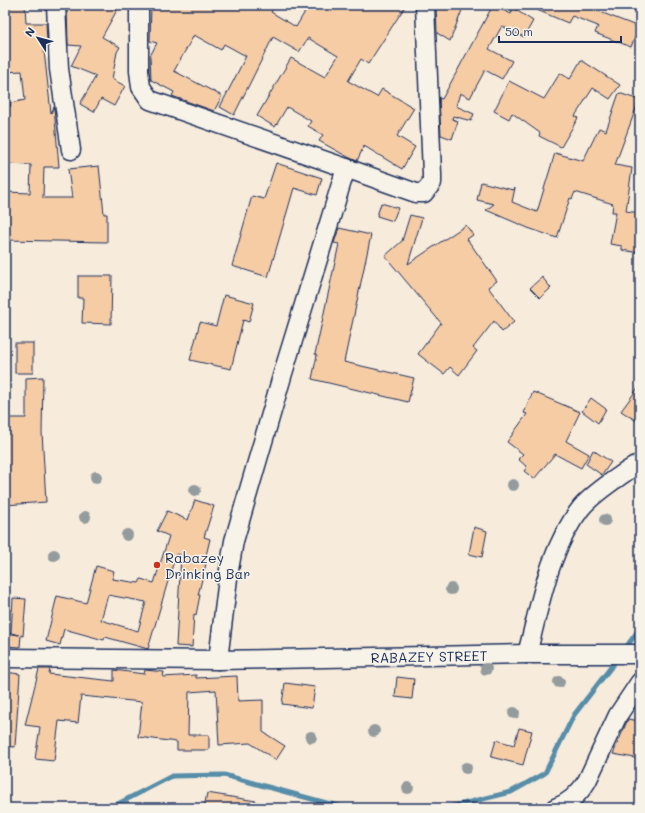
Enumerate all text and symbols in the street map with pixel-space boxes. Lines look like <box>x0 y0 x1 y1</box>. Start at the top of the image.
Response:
north arrow <box>18 18 58 58</box>
scale bar <box>499 18 621 44</box>
text: 50 m <box>505 23 533 39</box>
text: N <box>21 24 38 40</box>
place label: Rabazey Drinking Bar <box>165 548 250 583</box>
marker: Rabazey Drinking Bar <box>152 560 162 570</box>
street label: RABAZEY STREET <box>370 645 488 667</box>

